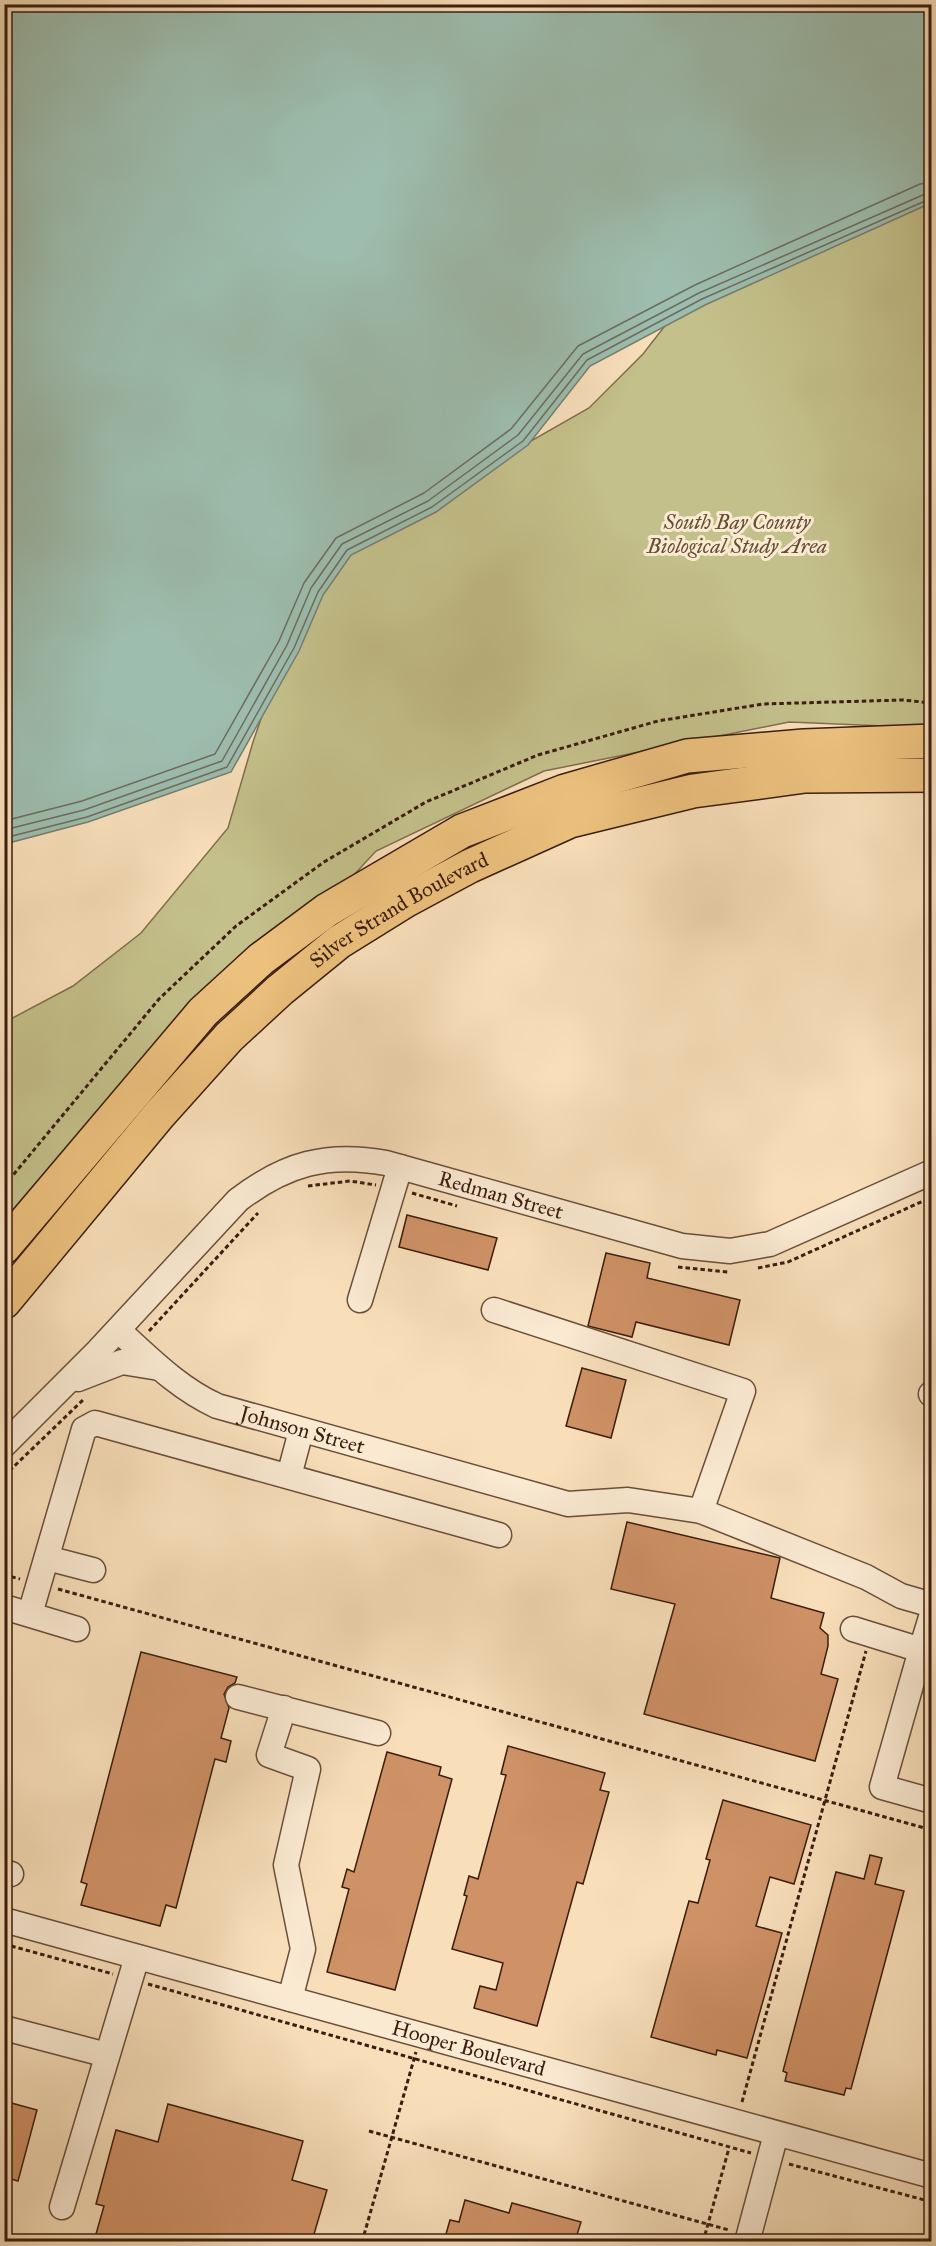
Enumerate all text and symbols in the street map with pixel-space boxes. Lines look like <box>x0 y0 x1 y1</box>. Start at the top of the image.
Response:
park label: South Bay County Biological Study Area <box>646 509 827 559</box>
street label: Silver Strand Boulevard <box>304 846 493 974</box>
street label: Redman Street <box>435 1165 567 1225</box>
street label: Johnson Street <box>235 1400 368 1460</box>
street label: Hooper Boulevard <box>389 2015 549 2082</box>

